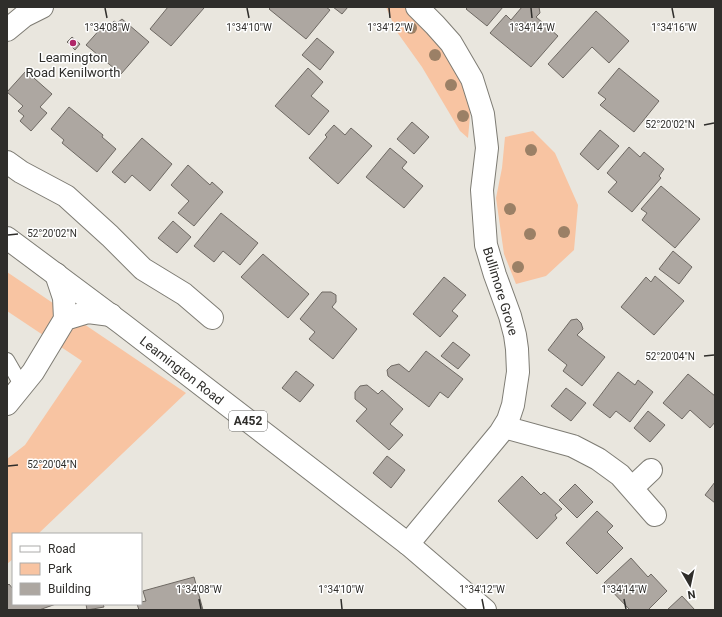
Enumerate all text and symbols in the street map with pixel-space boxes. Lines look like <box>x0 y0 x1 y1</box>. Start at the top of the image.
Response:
text: 1°34'08"W <box>84 22 130 33</box>
text: 1°34'10"W <box>226 22 272 33</box>
text: 1°34'12"W <box>367 22 413 33</box>
text: 1°34'14"W <box>509 22 555 33</box>
text: 1°34'16"W <box>651 22 697 33</box>
marker: Leamington Road Kenilworth <box>68 38 78 48</box>
place label: Leamington Road Kenilworth <box>26 50 120 80</box>
text: 52°20'02"N <box>645 119 695 130</box>
text: 52°20'02"N <box>27 228 77 239</box>
street label: Bullimore Grove <box>480 245 521 337</box>
street label: Leamington Road <box>137 333 226 408</box>
text: 52°20'04"N <box>645 351 695 362</box>
road number: A452 <box>229 411 267 431</box>
text: 52°20'04"N <box>27 459 77 470</box>
legend <box>12 533 142 605</box>
text: Road <box>48 542 76 556</box>
text: Park <box>48 562 73 576</box>
north arrow <box>670 565 710 605</box>
text: Building <box>48 582 91 596</box>
text: 1°34'08"W <box>176 584 222 595</box>
text: 1°34'10"W <box>318 584 364 595</box>
text: 1°34'12"W <box>459 584 505 595</box>
text: 1°34'14"W <box>601 584 647 595</box>
text: N <box>686 587 696 601</box>

